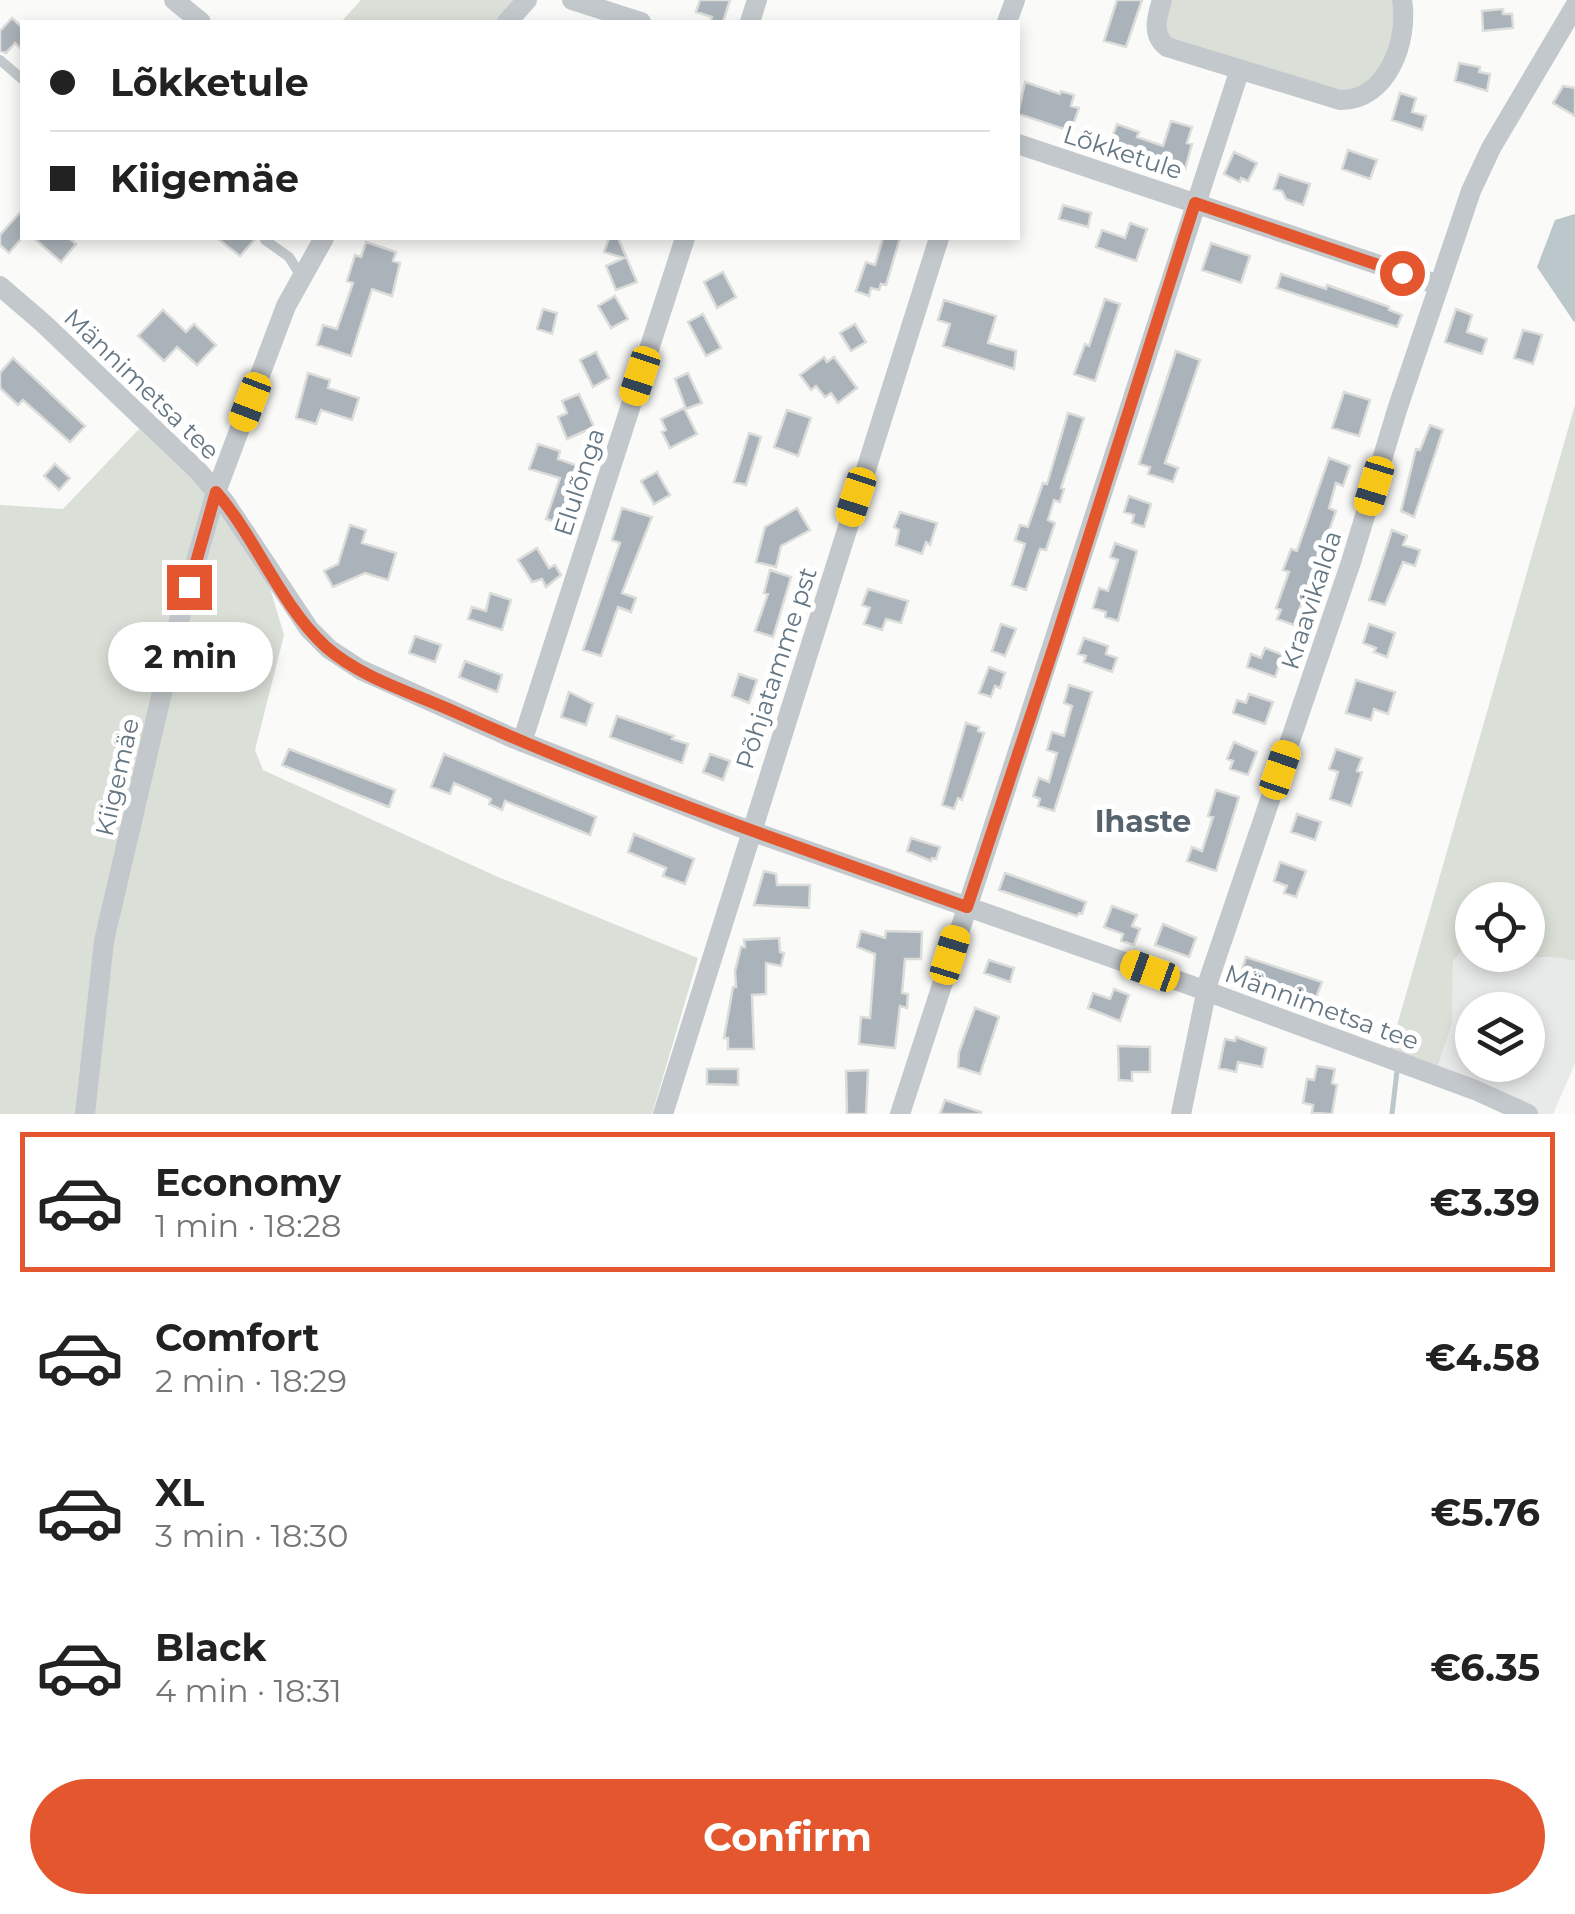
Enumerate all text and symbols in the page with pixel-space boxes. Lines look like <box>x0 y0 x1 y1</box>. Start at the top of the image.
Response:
text: Lõkketule <box>110 59 309 106</box>
street label: Lõkketule <box>1060 119 1186 185</box>
text: Kiigemäe <box>110 155 299 202</box>
route start <box>1380 251 1425 296</box>
street label: Männimetsa tee <box>58 302 226 466</box>
car <box>616 343 664 409</box>
car <box>225 369 275 435</box>
street label: Elulõnga <box>548 424 610 540</box>
car <box>1351 453 1397 519</box>
car <box>832 464 880 530</box>
street label: Kraavikalda <box>1274 527 1348 673</box>
street label: Põhjatamme pst <box>729 563 823 773</box>
route end <box>167 565 212 610</box>
callout: 2 min <box>106 622 272 692</box>
text: 2 min <box>144 637 237 676</box>
street label: Kiigemäe <box>89 715 145 839</box>
car <box>1256 737 1304 803</box>
district label: Ihaste <box>1095 803 1191 840</box>
map controls <box>1455 882 1545 1082</box>
button: locate <box>1455 882 1545 972</box>
car <box>927 922 973 988</box>
car <box>1117 947 1183 995</box>
street label: Männimetsa tee <box>1221 958 1423 1056</box>
button: layers <box>1455 992 1545 1082</box>
icon: car <box>35 1157 125 1247</box>
text: Economy <box>155 1159 341 1206</box>
text: €3.39 <box>1430 1179 1540 1226</box>
text: 1 min · 18:28 <box>155 1206 341 1245</box>
icon: car <box>35 1312 125 1402</box>
text: Comfort <box>155 1314 319 1361</box>
text: €4.58 <box>1425 1334 1540 1381</box>
text: 2 min · 18:29 <box>155 1361 347 1400</box>
icon: car <box>35 1467 125 1557</box>
text: XL <box>155 1469 204 1516</box>
text: €5.76 <box>1431 1489 1540 1536</box>
text: 3 min · 18:30 <box>155 1516 348 1555</box>
icon: car <box>35 1622 125 1712</box>
text: Black <box>155 1624 266 1671</box>
text: €6.35 <box>1430 1644 1540 1691</box>
text: 4 min · 18:31 <box>155 1671 342 1710</box>
button: Confirm <box>30 1779 1545 1894</box>

